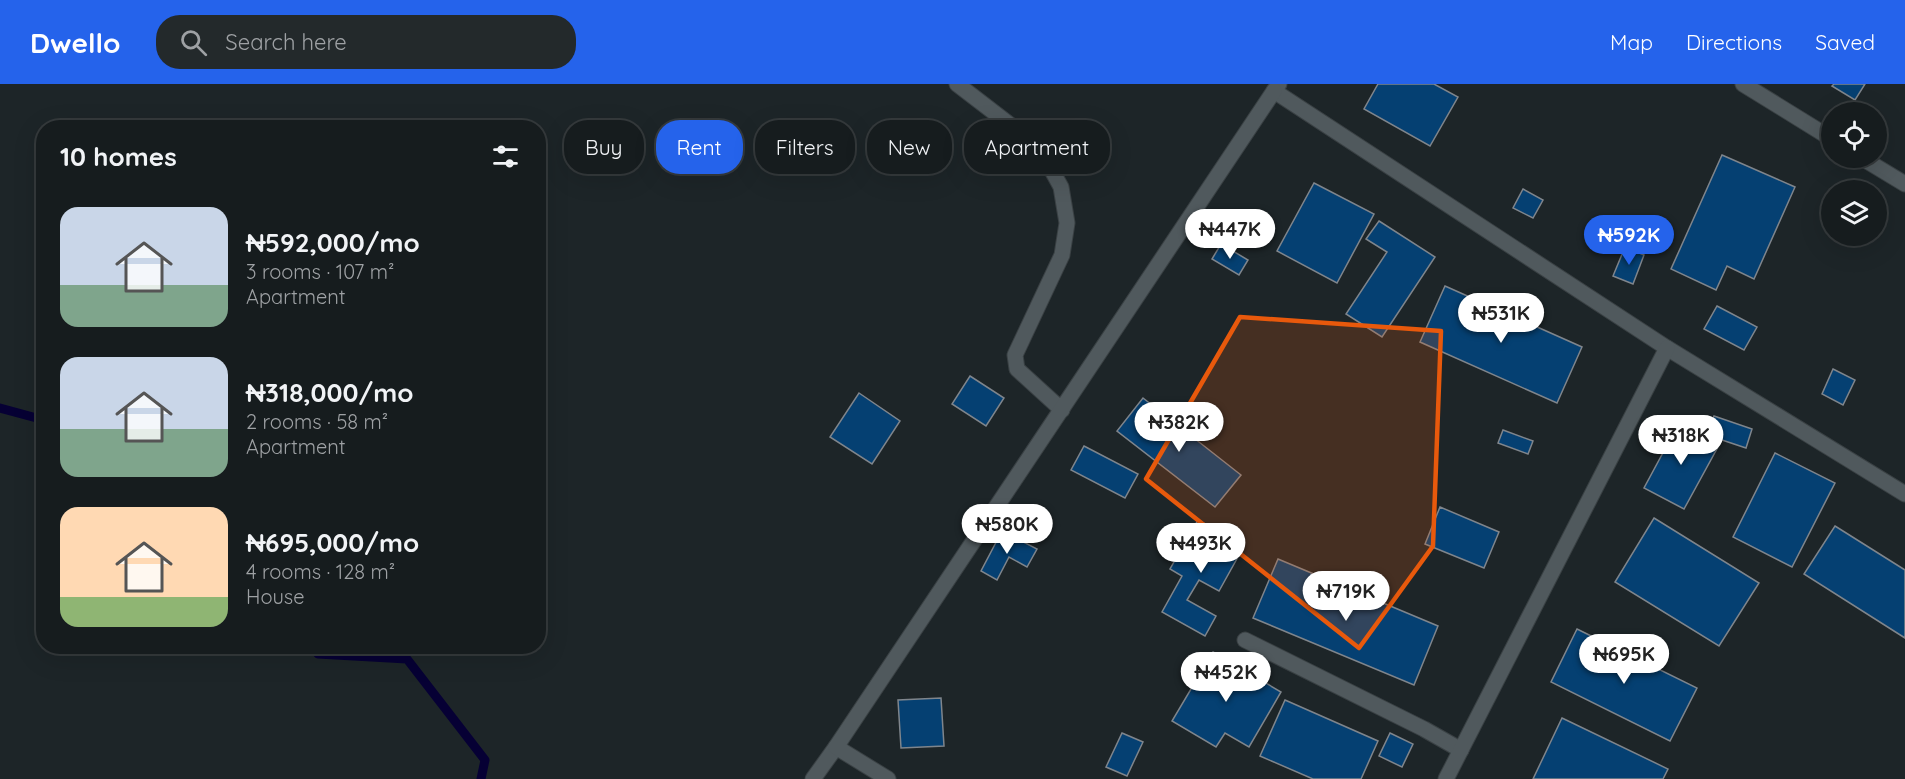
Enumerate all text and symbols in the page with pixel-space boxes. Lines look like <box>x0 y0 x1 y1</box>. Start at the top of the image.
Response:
search box <box>156 15 576 69</box>
text: Dwello <box>30 25 120 60</box>
icon: search <box>177 26 210 59</box>
text: Search here <box>225 28 347 56</box>
text: Map <box>1610 29 1653 55</box>
text: Directions <box>1686 29 1782 55</box>
text: Saved <box>1815 29 1875 55</box>
map controls <box>1821 102 1887 246</box>
button: locate <box>1821 102 1887 168</box>
chip: Buy <box>564 120 644 174</box>
chip: Rent <box>656 120 743 174</box>
chip: Filters <box>755 120 855 174</box>
chip: New <box>867 120 952 174</box>
chip: Apartment <box>964 120 1110 174</box>
text: 10 homes <box>60 140 177 173</box>
icon: filters <box>489 140 522 173</box>
button: layers <box>1821 180 1887 246</box>
pin: ₦447K <box>1188 209 1272 260</box>
pin: ₦592K <box>1587 215 1671 266</box>
text: ₦447K <box>1199 216 1261 241</box>
text: ₦592K <box>1598 222 1660 247</box>
text: ₦592,000/mo <box>246 226 420 259</box>
icon: home <box>108 231 180 303</box>
text: 3 rooms · 107 m² <box>246 259 394 284</box>
text: Apartment <box>246 284 346 309</box>
pin: ₦531K <box>1459 293 1543 344</box>
text: ₦531K <box>1472 300 1530 325</box>
text: ₦318,000/mo <box>246 376 413 409</box>
icon: home <box>108 381 180 453</box>
pin: ₦382K <box>1137 402 1221 453</box>
text: 2 rooms · 58 m² <box>246 409 388 434</box>
text: ₦382K <box>1149 409 1209 434</box>
pin: ₦318K <box>1639 415 1723 466</box>
text: ₦318K <box>1652 422 1710 447</box>
text: Apartment <box>246 434 346 459</box>
pin: ₦580K <box>965 504 1049 555</box>
text: ₦580K <box>976 511 1038 536</box>
pin: ₦493K <box>1159 523 1243 574</box>
text: ₦695,000/mo <box>246 526 419 559</box>
text: ₦493K <box>1170 530 1232 555</box>
icon: home <box>108 531 180 603</box>
text: 4 rooms · 128 m² <box>246 559 395 584</box>
pin: ₦719K <box>1304 571 1388 622</box>
text: ₦719K <box>1317 578 1375 603</box>
text: House <box>246 584 305 609</box>
pin: ₦695K <box>1582 634 1666 685</box>
text: ₦695K <box>1593 641 1655 666</box>
pin: ₦452K <box>1184 652 1268 703</box>
text: ₦452K <box>1195 659 1257 684</box>

